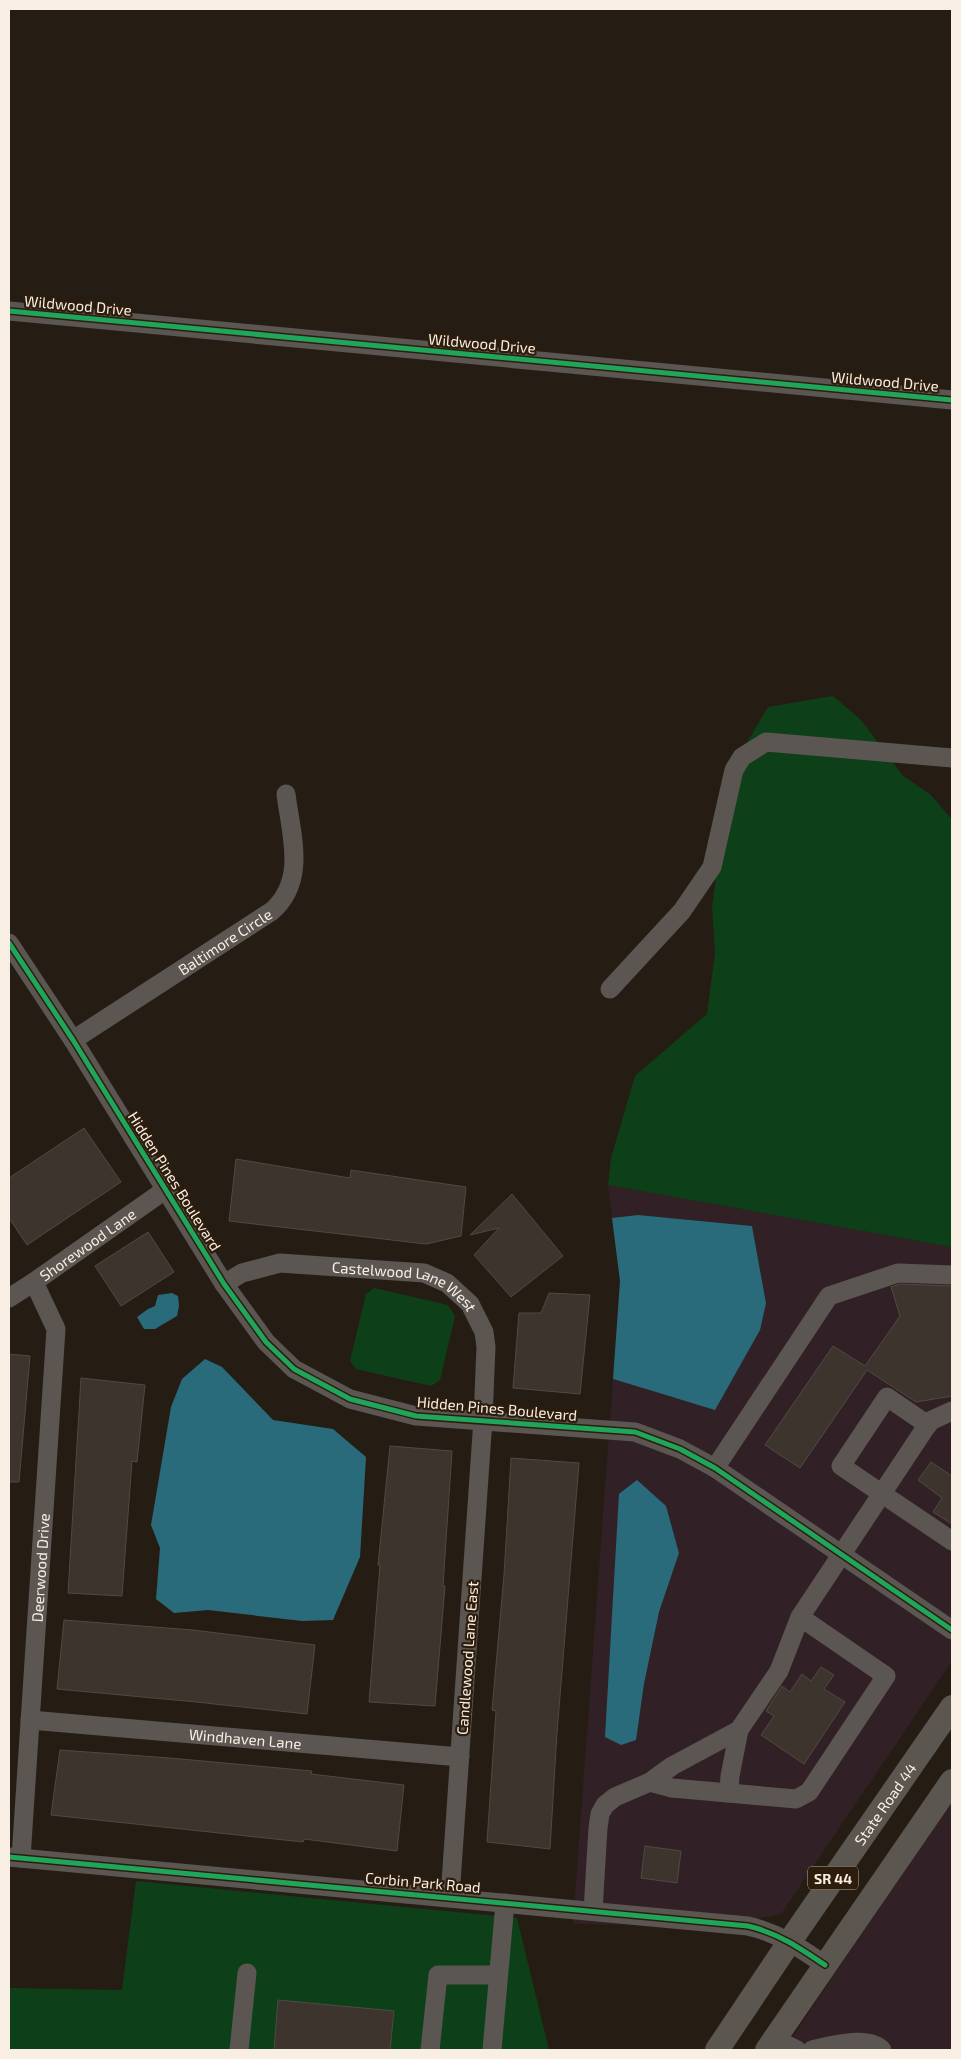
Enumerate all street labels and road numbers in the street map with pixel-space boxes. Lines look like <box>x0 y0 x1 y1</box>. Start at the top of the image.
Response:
street label: Wildwood Drive <box>23 291 133 319</box>
street label: Wildwood Drive <box>427 329 537 357</box>
street label: Wildwood Drive <box>830 367 940 395</box>
street label: Baltimore Circle <box>175 905 275 979</box>
street label: Hidden Pines Boulevard <box>125 1108 225 1254</box>
street label: Shorewood Lane <box>36 1204 139 1284</box>
street label: Castelwood Lane West <box>331 1258 481 1314</box>
street label: Hidden Pines Boulevard <box>416 1392 578 1424</box>
street label: Deerwood Drive <box>28 1513 53 1623</box>
street label: Candlewood Lane East <box>453 1580 481 1735</box>
street label: Windhaven Lane <box>188 1725 302 1752</box>
street label: State Road 44 <box>850 1759 920 1848</box>
road number: SR 44 <box>808 1866 858 1890</box>
street label: Corbin Park Road <box>365 1868 481 1896</box>

